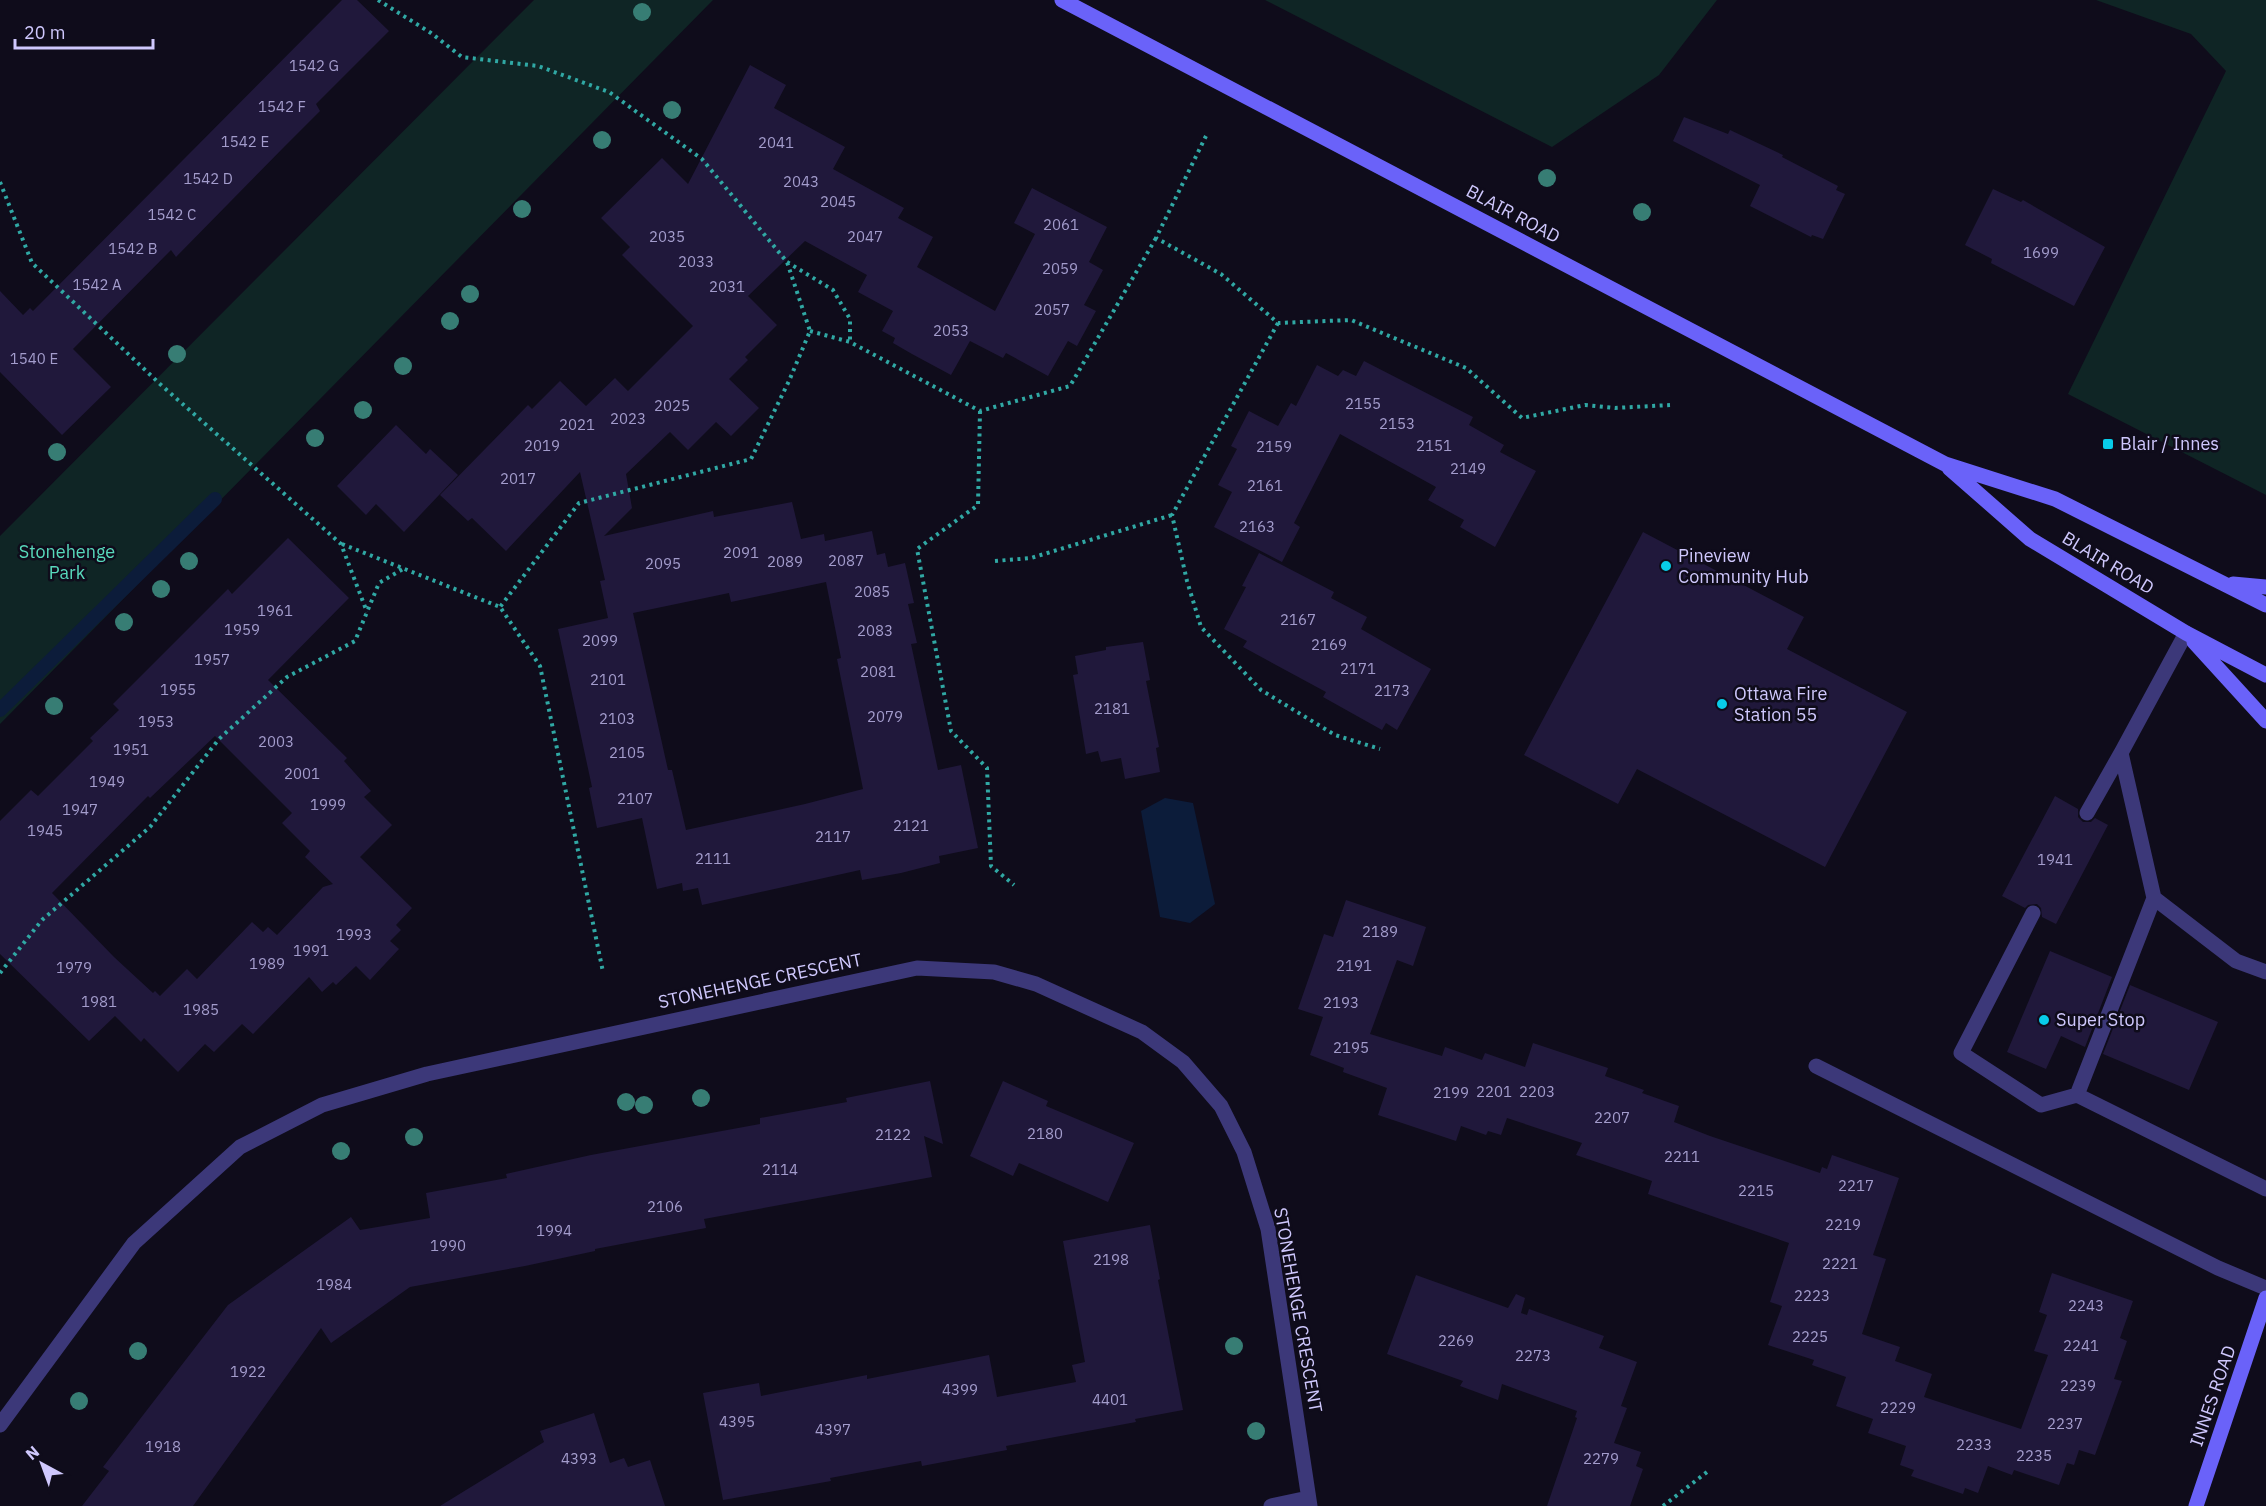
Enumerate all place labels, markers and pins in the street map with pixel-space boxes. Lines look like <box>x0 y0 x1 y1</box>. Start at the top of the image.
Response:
place label: Blair / Innes <box>2120 432 2219 455</box>
marker: Blair / Innes <box>2101 437 2115 451</box>
place label: Pineview Community Hub <box>1678 544 1809 588</box>
marker: Pineview Community Hub <box>1659 559 1673 573</box>
place label: Ottawa Fire Station 55 <box>1734 682 1827 726</box>
marker: Ottawa Fire Station 55 <box>1715 697 1729 711</box>
place label: Super Stop <box>2056 1008 2145 1031</box>
marker: Super Stop <box>2037 1013 2051 1027</box>

